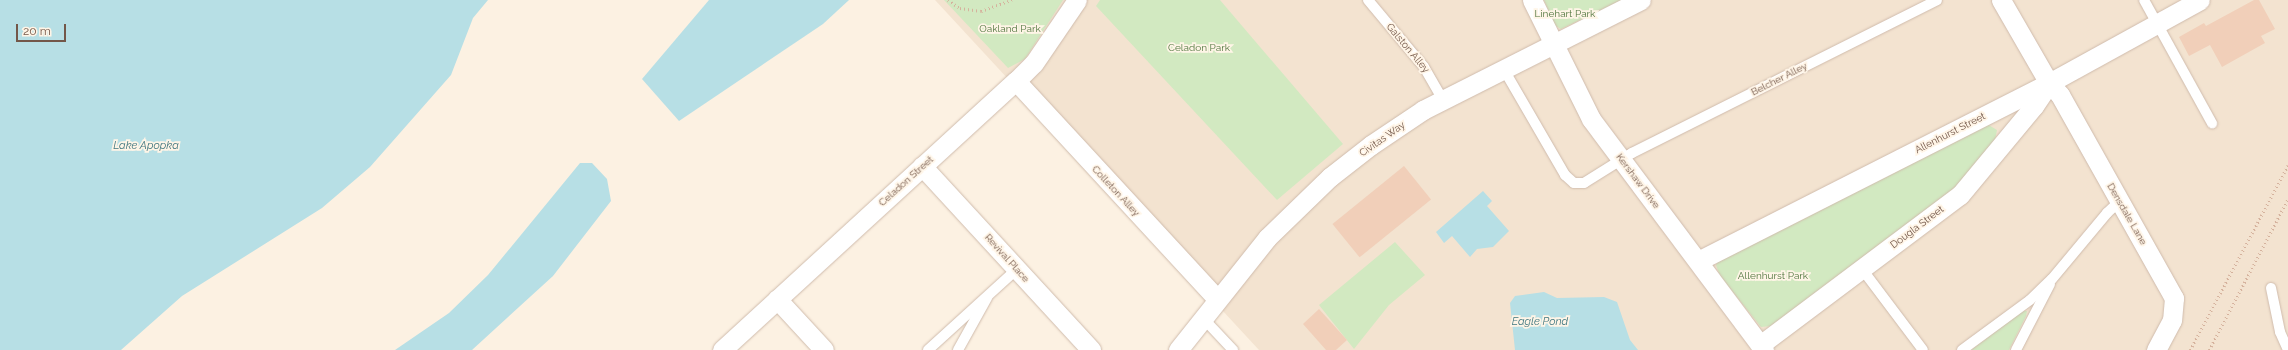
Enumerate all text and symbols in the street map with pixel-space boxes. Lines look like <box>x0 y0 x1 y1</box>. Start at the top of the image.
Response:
park label: Linehart Park <box>1535 8 1595 20</box>
scale bar <box>18 16 68 42</box>
street label: Galston Alley <box>1384 21 1432 75</box>
park label: Oakland Park <box>979 23 1041 35</box>
text: 20 m <box>23 24 51 38</box>
park label: Celadon Park <box>1168 42 1230 54</box>
street label: Belcher Alley <box>1749 60 1809 98</box>
street label: Allenhurst Street <box>1913 110 1987 156</box>
street label: Civitas Way <box>1357 119 1407 159</box>
water label: Lake Apopka <box>113 139 179 153</box>
street label: Kershaw Drive <box>1613 151 1663 211</box>
street label: Celadon Street <box>876 153 936 209</box>
street label: Colleton Alley <box>1089 163 1143 219</box>
street label: Densdale Lane <box>2104 181 2150 247</box>
street label: Dougla Street <box>1888 203 1946 251</box>
street label: Revival Place <box>982 231 1032 285</box>
park label: Allenhurst Park <box>1738 270 1808 282</box>
water label: Eagle Pond <box>1512 315 1568 329</box>

